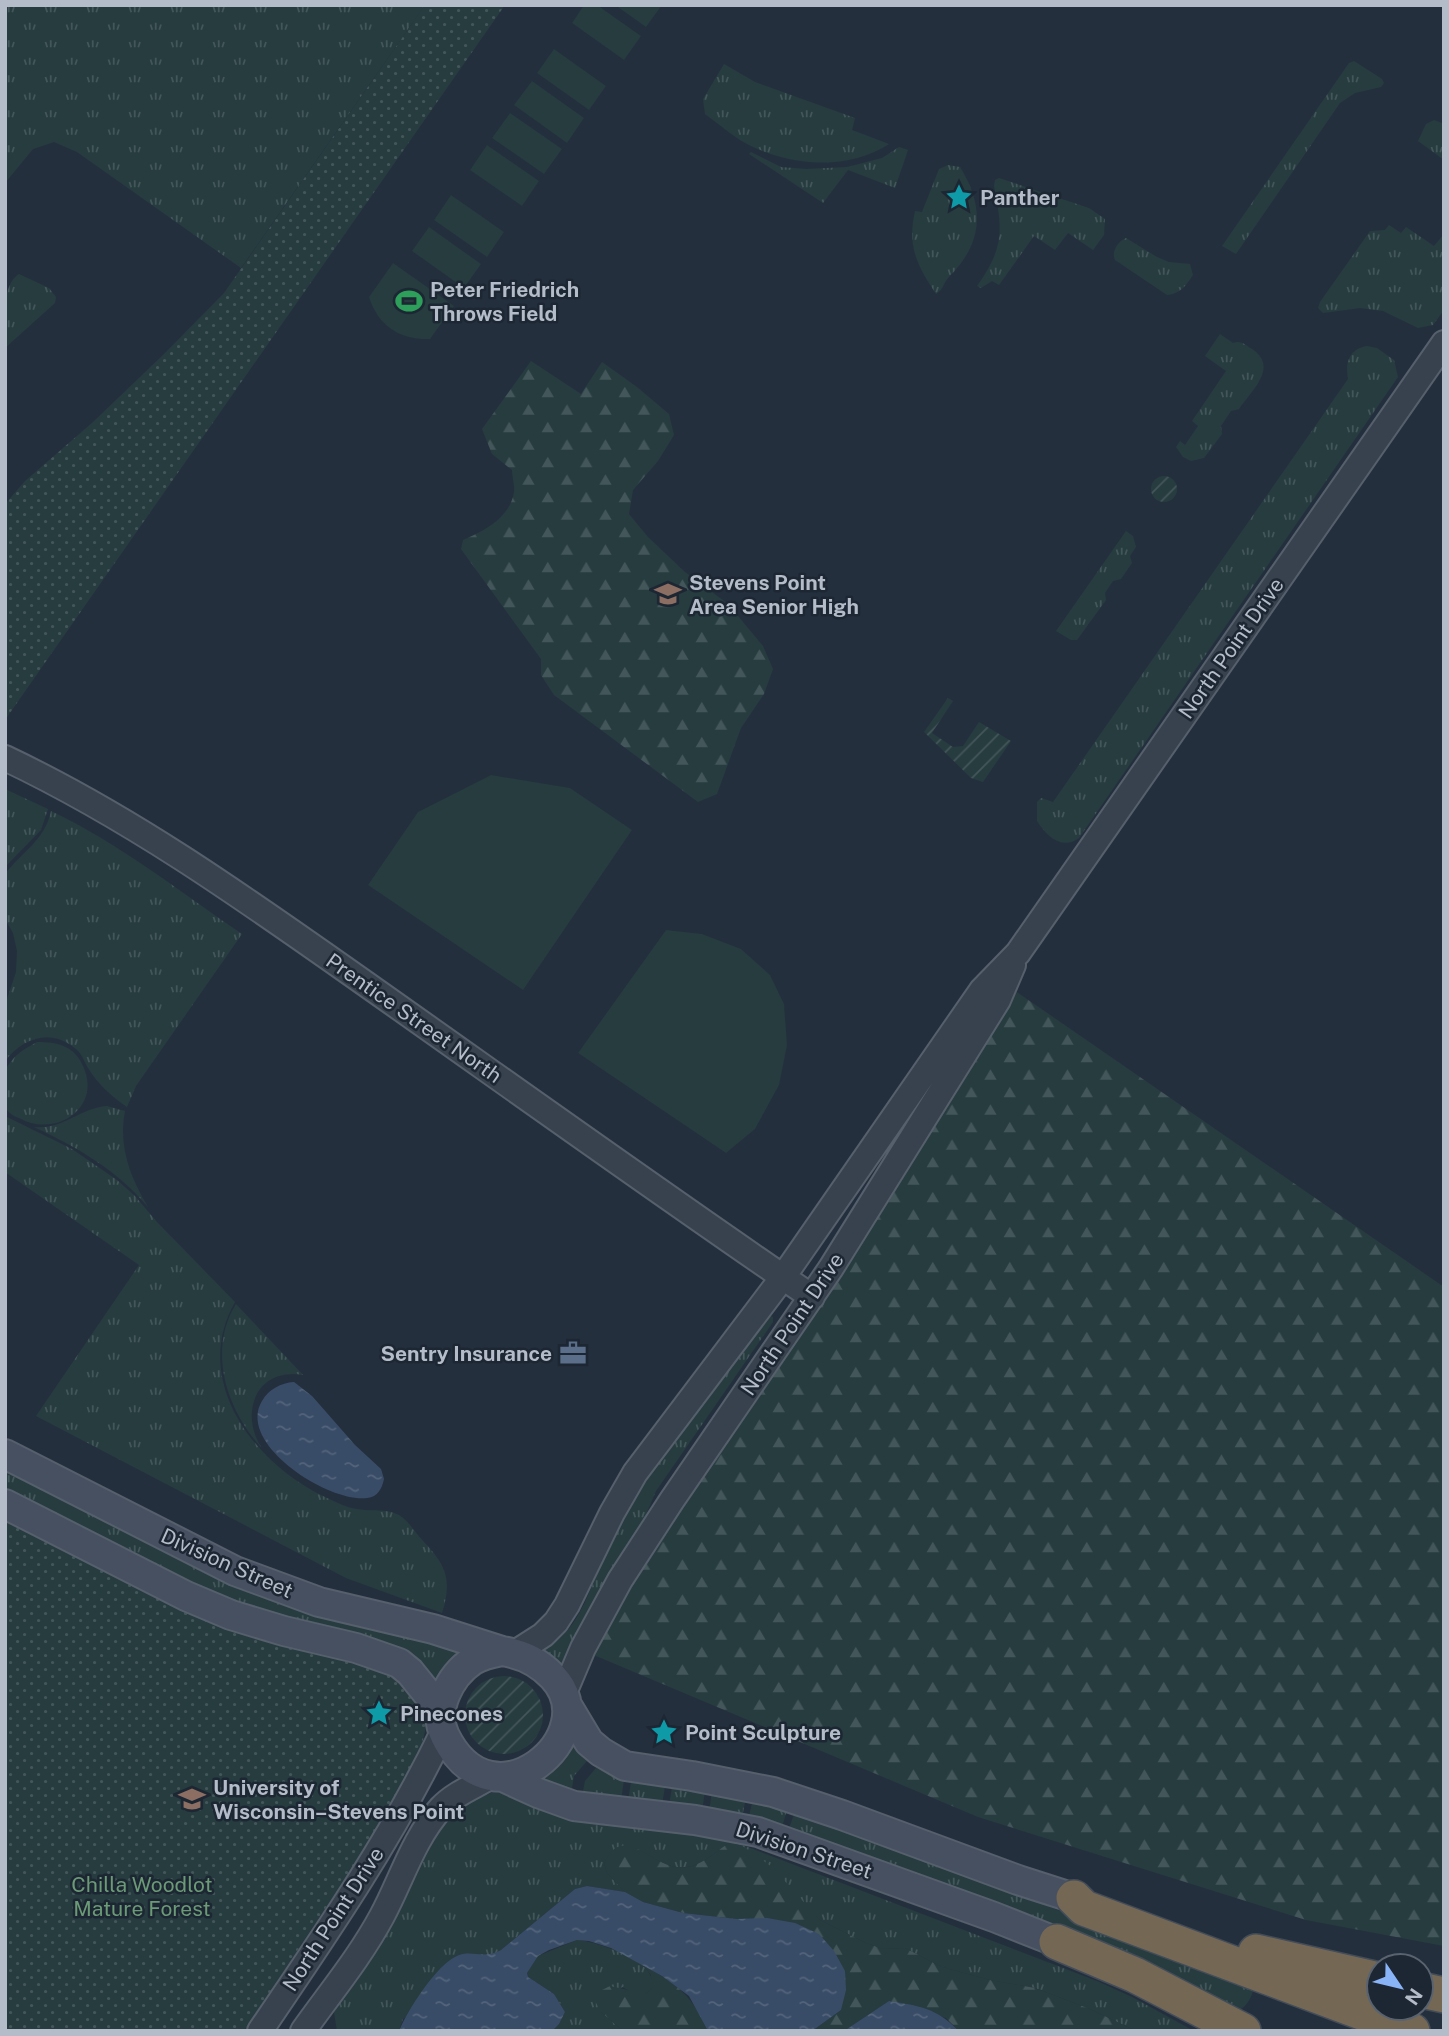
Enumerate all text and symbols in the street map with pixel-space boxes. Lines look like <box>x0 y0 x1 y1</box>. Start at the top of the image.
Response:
place icon: Panther <box>944 182 974 212</box>
place label: Panther <box>980 185 1060 210</box>
place label: Peter Friedrich Throws Field <box>430 277 579 326</box>
sports icon: Peter Friedrich Throws Field <box>394 286 424 316</box>
place label: Stevens Point Area Senior High <box>689 570 859 619</box>
street label: North Point Drive <box>1173 573 1289 723</box>
school or university icon: Stevens Point Area Senior High <box>653 579 683 609</box>
street label: Prentice Street North <box>321 948 507 1088</box>
street label: North Point Drive <box>735 1248 849 1400</box>
office icon: Sentry Insurance <box>558 1338 588 1368</box>
place label: Sentry Insurance <box>381 1341 552 1366</box>
street label: Division Street <box>157 1523 297 1603</box>
place icon: Pinecones <box>364 1698 394 1728</box>
place label: Pinecones <box>400 1701 503 1726</box>
place icon: Point Sculpture <box>649 1717 679 1747</box>
place label: Point Sculpture <box>685 1720 841 1745</box>
place label: University of Wisconsin–Stevens Point <box>213 1775 464 1824</box>
school or university icon: University of Wisconsin–Stevens Point <box>177 1784 207 1814</box>
street label: Division Street <box>733 1816 875 1884</box>
street label: North Point Drive <box>277 1842 389 1996</box>
park label: Chilla Woodlot Mature Forest <box>71 1872 213 1921</box>
north arrow <box>1365 1952 1435 2022</box>
text: N <box>1401 1984 1427 2009</box>

